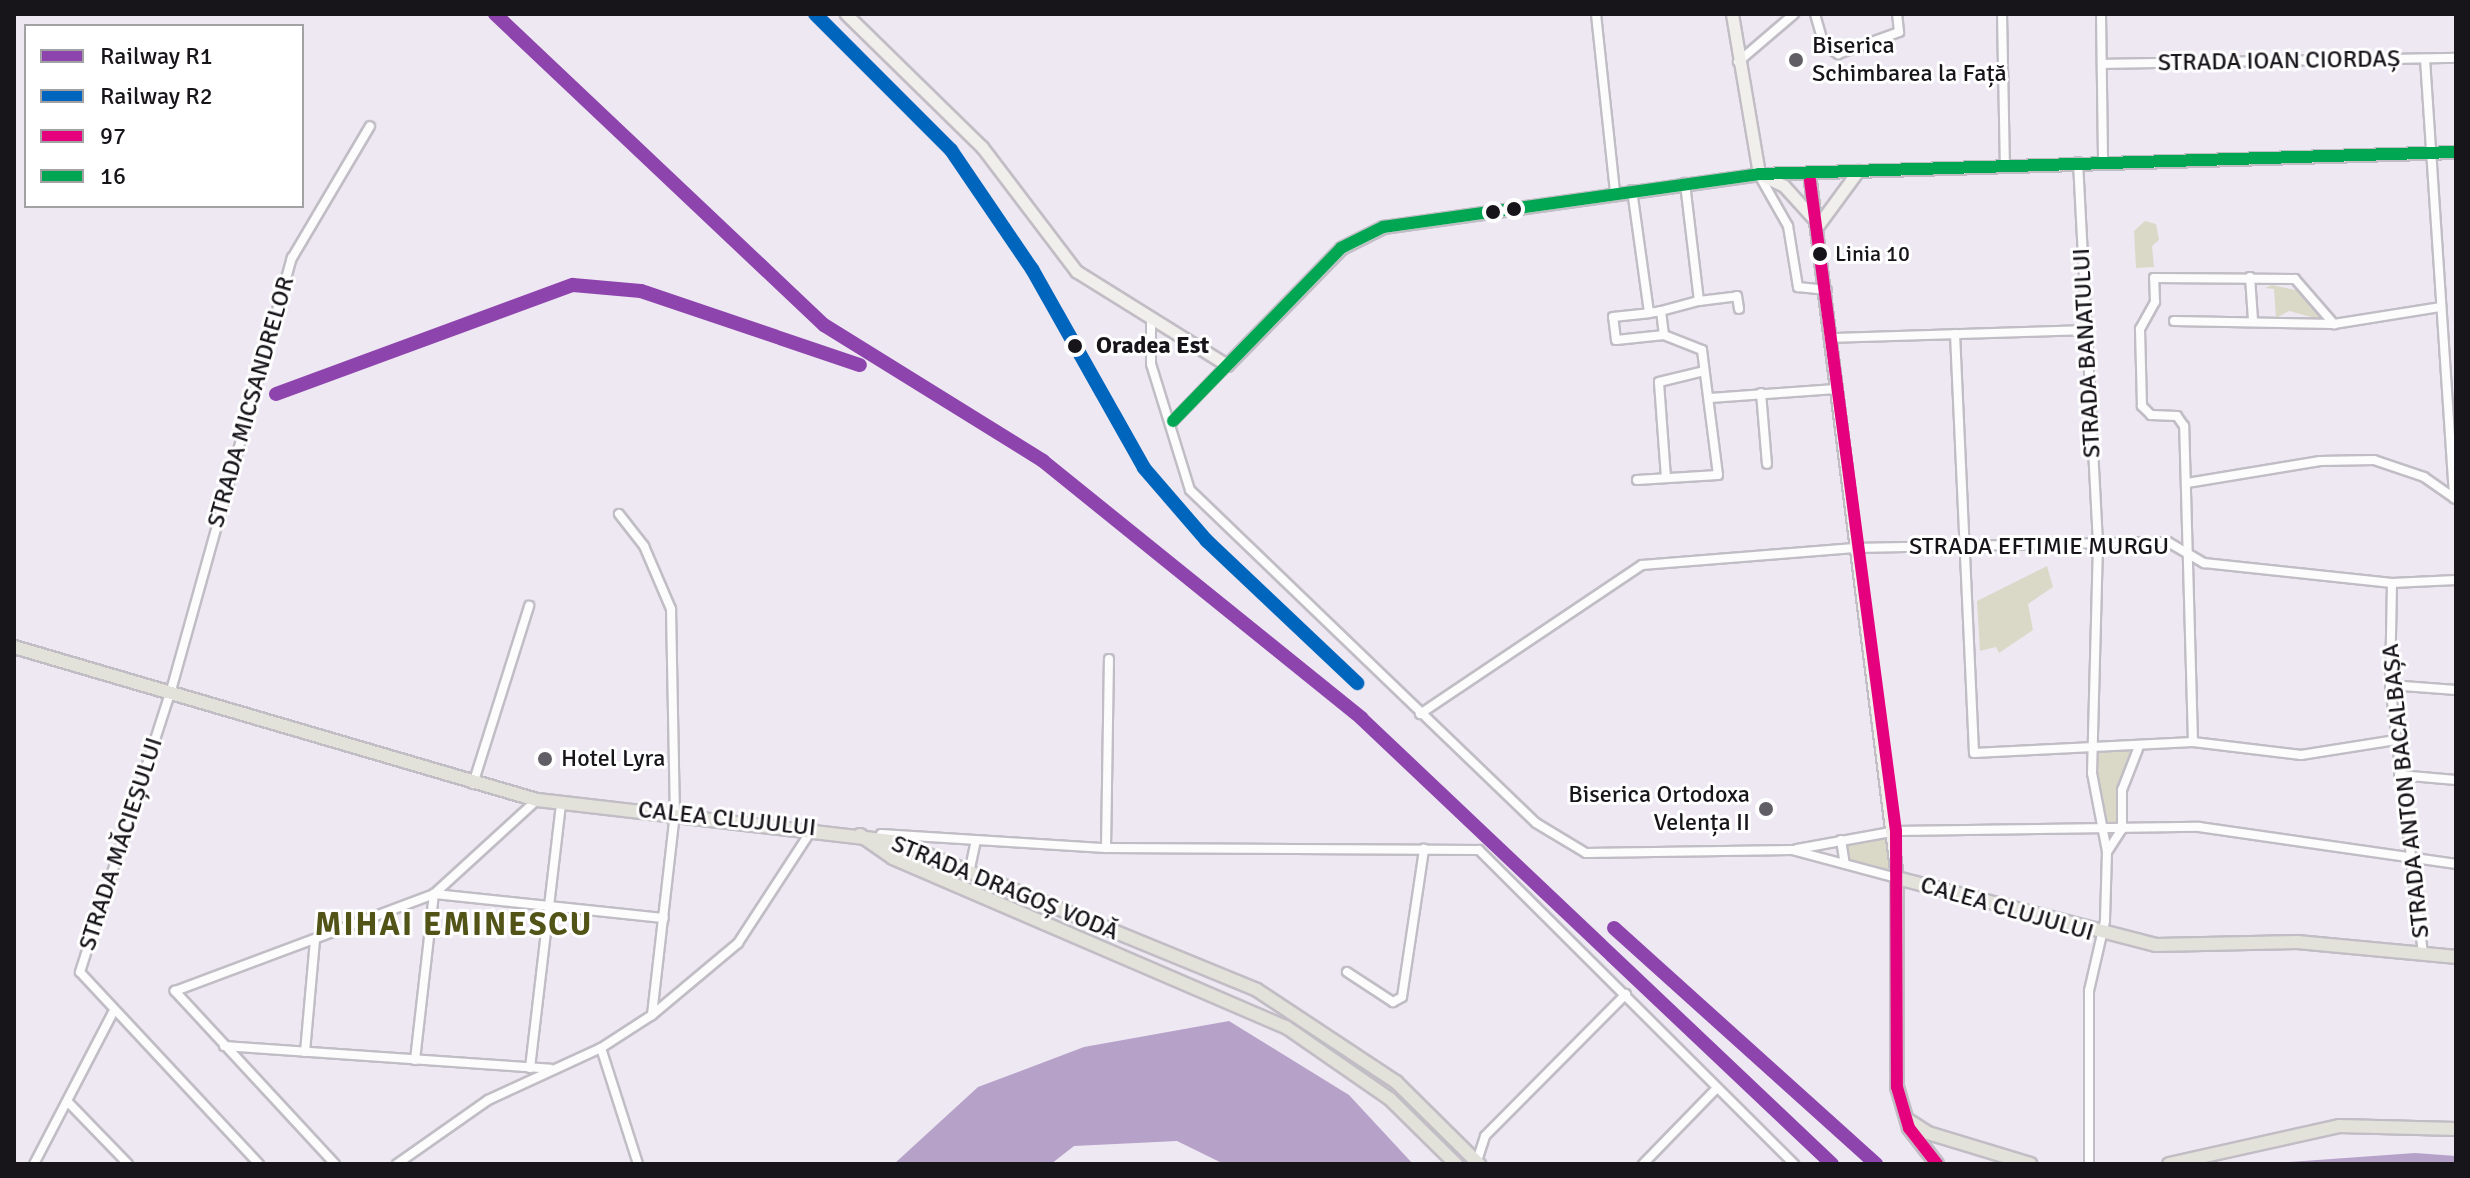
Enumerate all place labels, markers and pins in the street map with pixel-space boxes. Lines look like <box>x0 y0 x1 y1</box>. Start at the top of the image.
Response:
place label: Biserica Schimbarea la Față <box>1812 32 2007 88</box>
marker: Biserica Schimbarea la Față <box>1787 51 1805 69</box>
unlabelled marker <box>1506 201 1522 217</box>
unlabelled marker <box>1485 204 1501 220</box>
place label: Linia 10 <box>1835 241 1910 267</box>
marker: Linia 10 <box>1812 246 1828 262</box>
marker: Oradea Est <box>1061 332 1089 360</box>
place label: Oradea Est <box>1096 332 1209 360</box>
place label: Hotel Lyra <box>561 745 665 773</box>
marker: Hotel Lyra <box>536 750 554 768</box>
place label: Biserica Ortodoxa Velența II <box>1568 781 1750 837</box>
marker: Biserica Ortodoxa Velența II <box>1757 800 1775 818</box>

